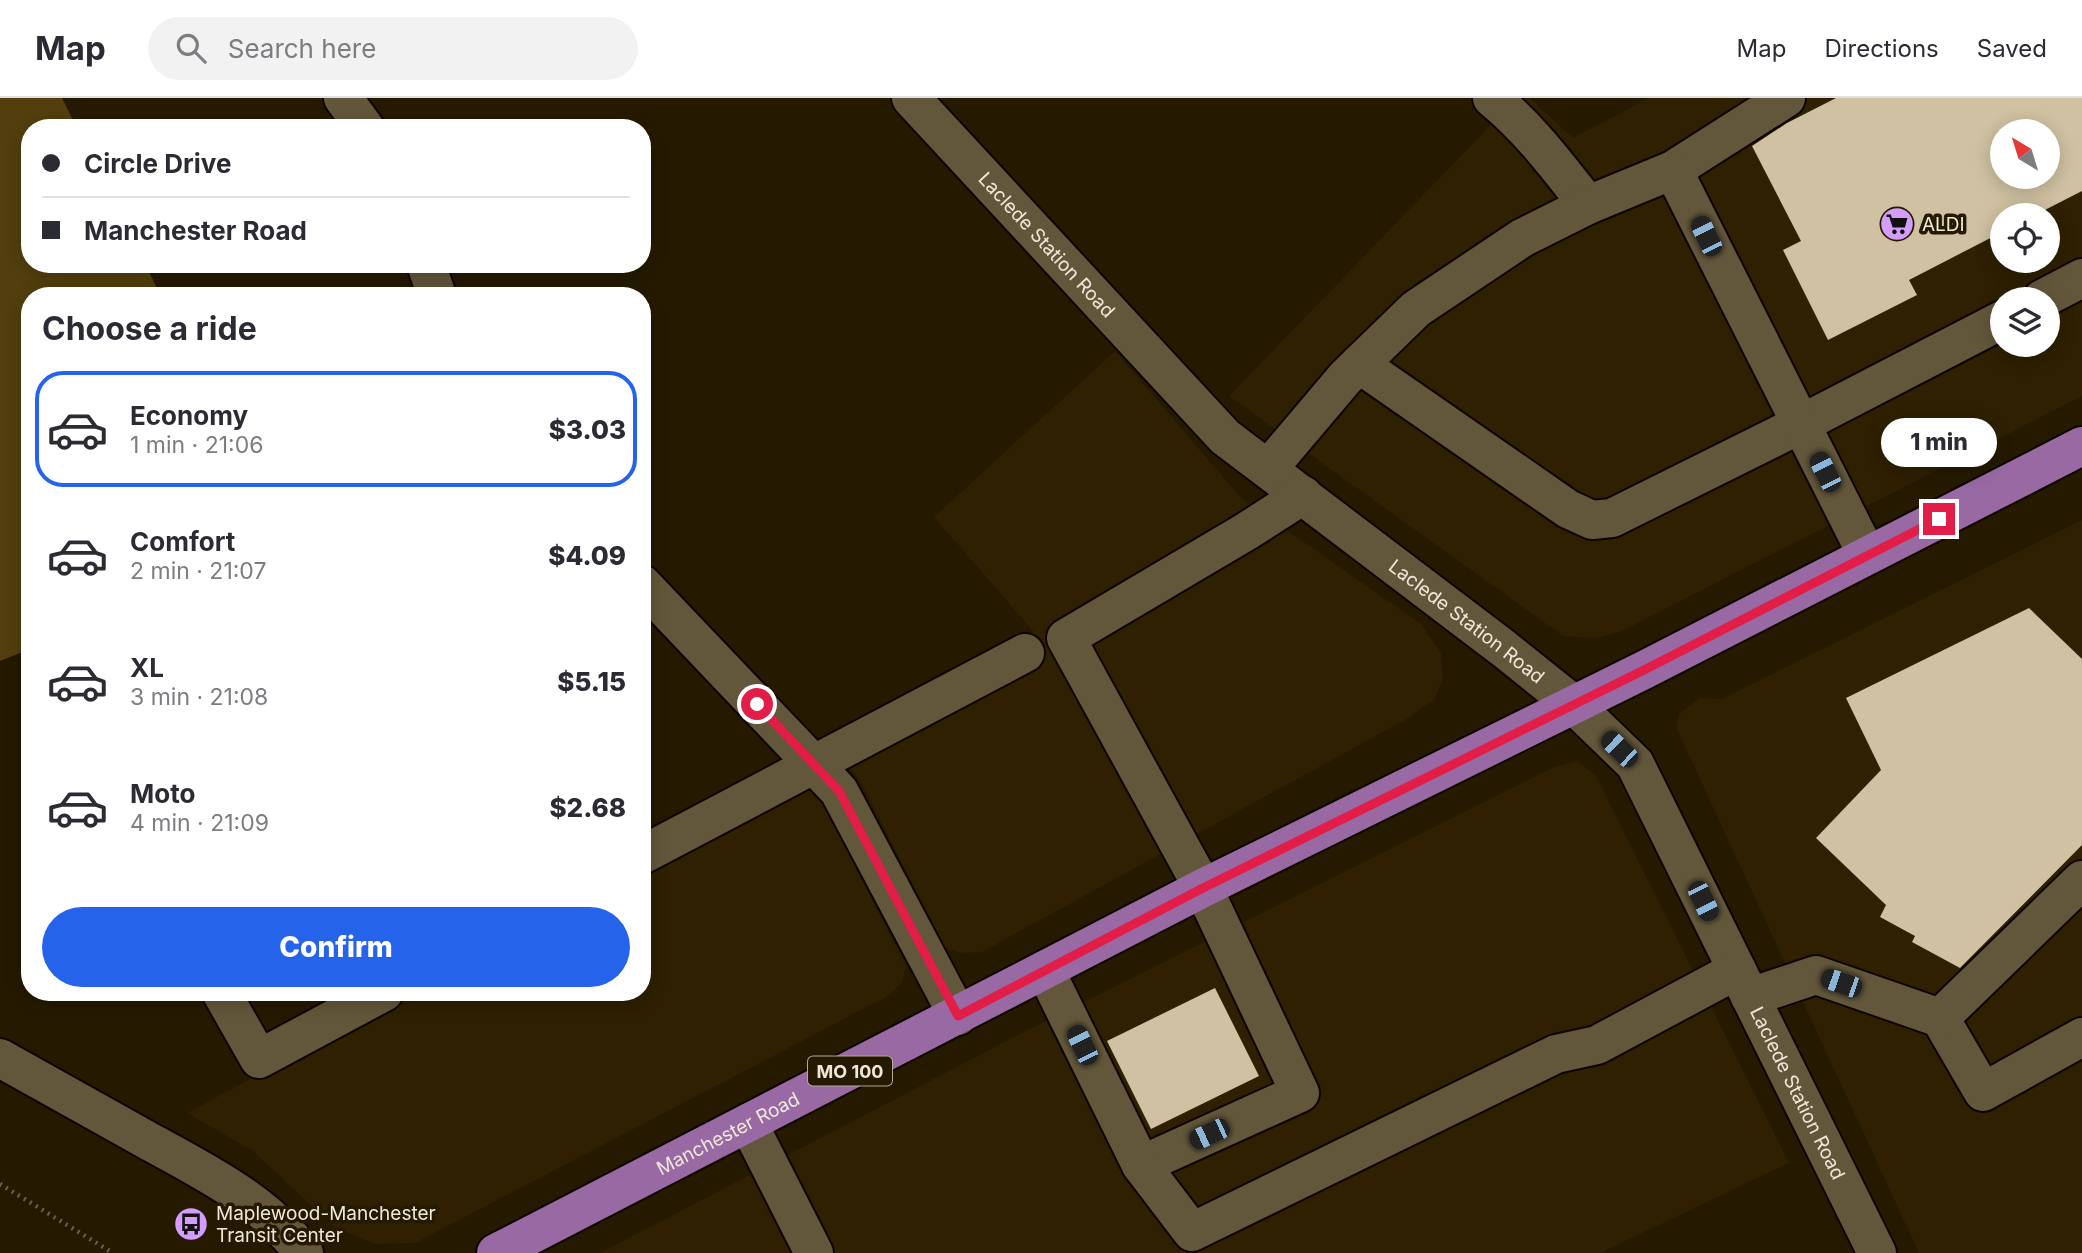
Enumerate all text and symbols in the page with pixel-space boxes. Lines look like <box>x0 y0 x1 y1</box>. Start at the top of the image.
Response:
search box <box>148 17 638 80</box>
text: Map <box>35 28 106 68</box>
icon: search <box>172 29 210 67</box>
text: Search here <box>228 33 376 64</box>
text: Map <box>1737 34 1786 63</box>
text: Directions <box>1824 34 1939 63</box>
text: Saved <box>1977 34 2047 63</box>
north arrow <box>1990 119 2060 189</box>
map controls <box>1990 119 2060 357</box>
text: Circle Drive <box>84 148 231 179</box>
street label: Laclede Station Road <box>974 167 1120 322</box>
button: locate <box>1990 203 2060 273</box>
supermarket icon: ALDI <box>1878 205 1916 243</box>
car <box>1688 213 1725 259</box>
place label: ALDI <box>1922 213 1965 236</box>
text: Manchester Road <box>84 215 307 246</box>
button: layers <box>1990 287 2060 357</box>
text: Choose a ride <box>42 309 257 348</box>
icon: car <box>46 398 109 461</box>
text: Economy <box>130 400 248 431</box>
text: $3.03 <box>549 414 626 445</box>
callout: 1 min <box>1881 418 1997 466</box>
text: 1 min <box>1910 428 1968 456</box>
text: 1 min · 21:06 <box>130 431 263 459</box>
car <box>1807 449 1844 495</box>
route end <box>1923 503 1955 535</box>
icon: car <box>46 524 109 587</box>
text: Comfort <box>130 526 235 557</box>
text: $4.09 <box>548 540 626 571</box>
street label: Laclede Station Road <box>1385 554 1549 688</box>
text: 2 min · 21:07 <box>130 557 266 585</box>
icon: car <box>46 650 109 713</box>
text: XL <box>130 652 164 683</box>
text: $5.15 <box>557 666 626 697</box>
text: 3 min · 21:08 <box>130 683 268 711</box>
route start <box>741 688 773 720</box>
car <box>1597 727 1642 771</box>
icon: car <box>46 776 109 839</box>
text: Moto <box>130 778 195 809</box>
text: $2.68 <box>549 792 626 823</box>
text: 4 min · 21:09 <box>130 809 269 837</box>
car <box>1685 878 1722 924</box>
button: Confirm <box>42 907 630 987</box>
car <box>1818 966 1865 1000</box>
street label: Laclede Station Road <box>1745 1003 1850 1183</box>
car <box>1064 1022 1101 1068</box>
road number: MO 100 <box>808 1056 892 1086</box>
street label: Manchester Road <box>653 1087 803 1180</box>
car <box>1186 1116 1233 1152</box>
place label: Maplewood-Manchester Transit Center <box>216 1202 436 1247</box>
bus stop icon: Maplewood-Manchester Transit Center <box>172 1205 210 1243</box>

